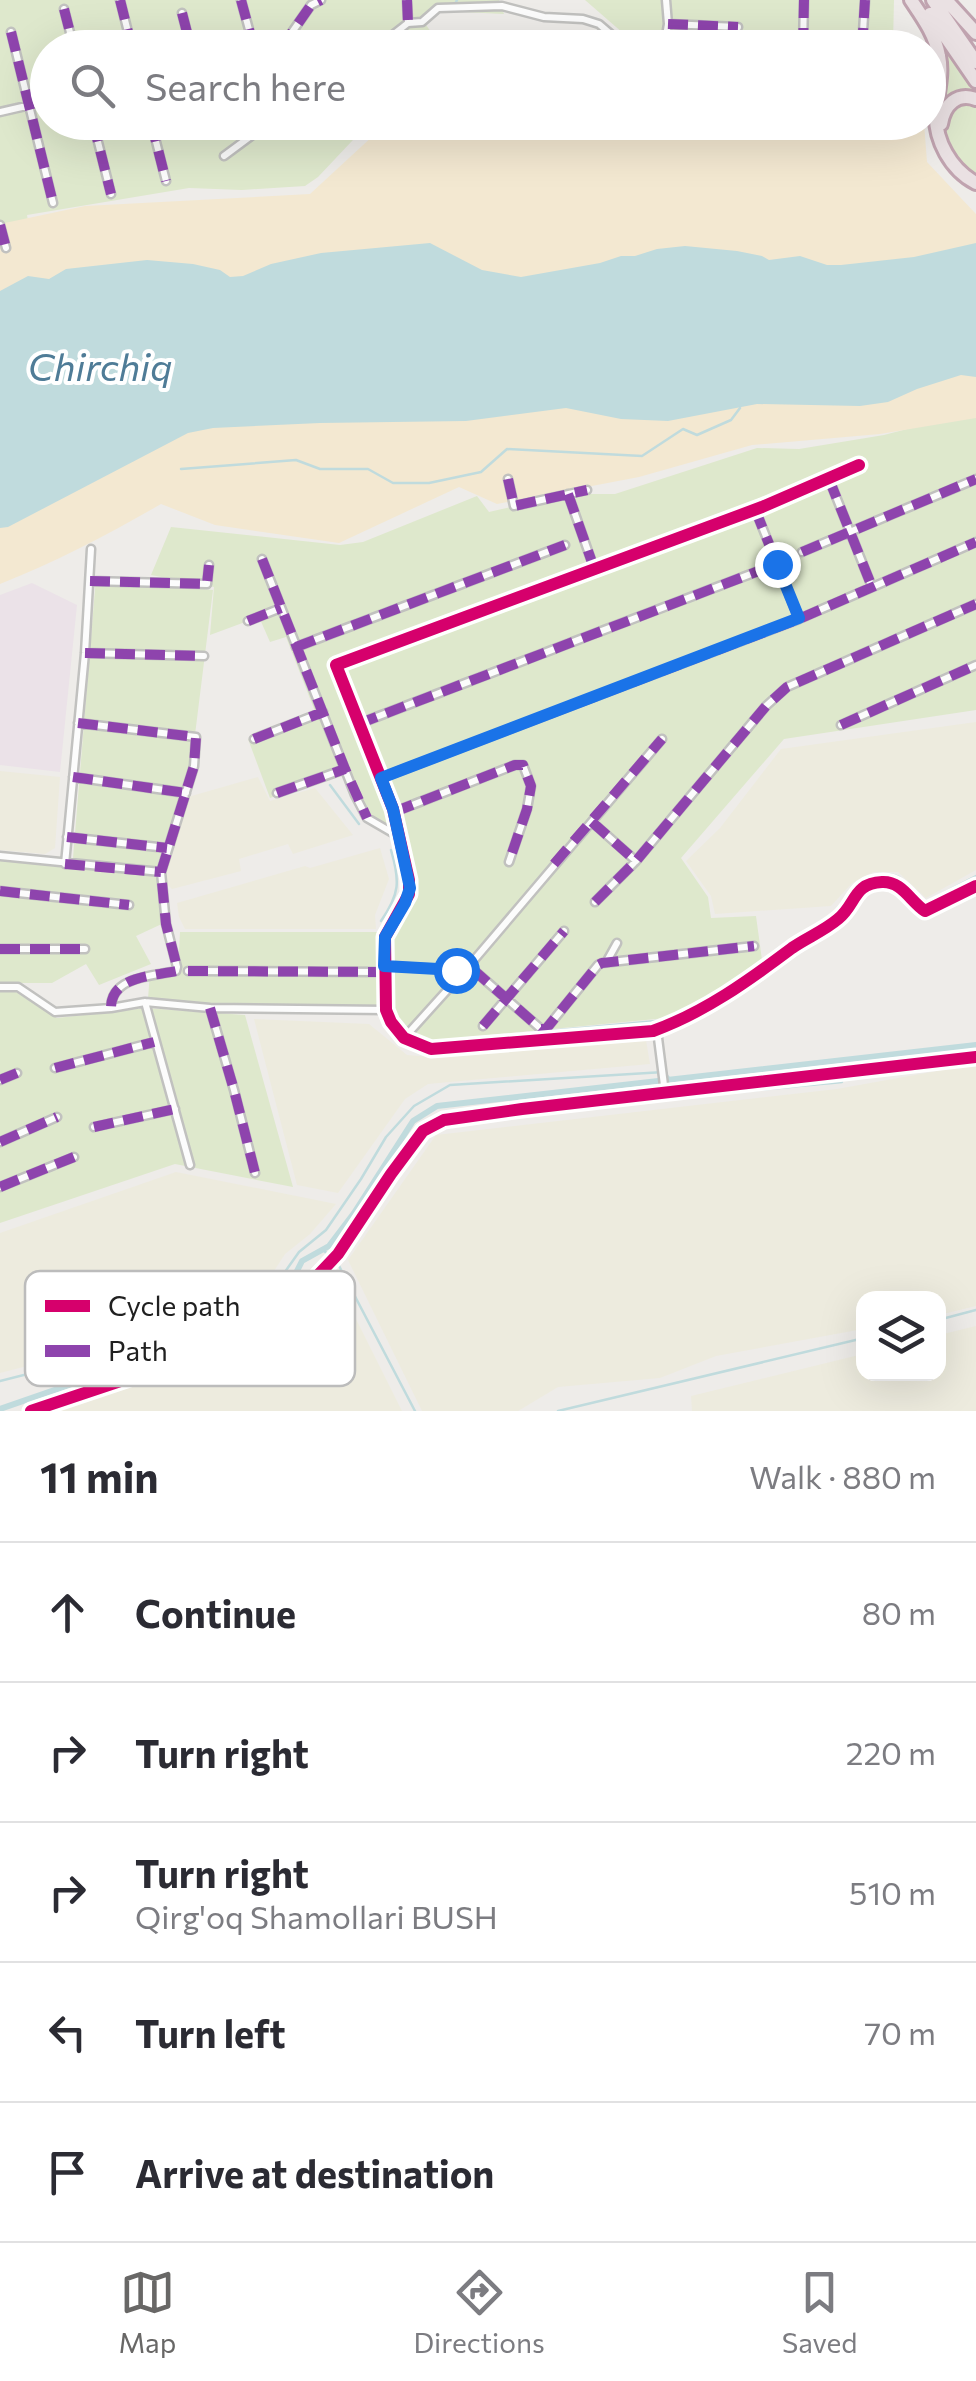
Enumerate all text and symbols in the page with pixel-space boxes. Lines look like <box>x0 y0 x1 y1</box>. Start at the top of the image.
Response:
search box <box>30 30 946 140</box>
icon: search <box>65 58 120 113</box>
text: Search here <box>145 62 346 109</box>
water label: Chirchiq <box>28 342 172 389</box>
route end <box>755 542 801 588</box>
route start <box>434 948 480 994</box>
legend <box>25 1271 355 1386</box>
text: Cycle path <box>108 1288 240 1322</box>
map controls <box>856 1291 946 1381</box>
button: layers <box>856 1291 946 1381</box>
text: Path <box>108 1333 168 1367</box>
text: 11 min <box>40 1450 159 1502</box>
text: Walk · 880 m <box>749 1456 936 1496</box>
icon: ahead <box>40 1585 95 1640</box>
text: Continue <box>135 1589 296 1636</box>
text: 80 m <box>862 1592 936 1632</box>
icon: right <box>40 1725 95 1780</box>
text: Turn right <box>135 1729 309 1776</box>
text: 220 m <box>846 1732 936 1772</box>
text: Turn right <box>135 1849 309 1896</box>
icon: right <box>40 1865 95 1920</box>
text: 510 m <box>849 1872 936 1912</box>
text: Qirg'oq Shamollari BUSH <box>135 1896 498 1936</box>
icon: left <box>40 2005 95 2060</box>
text: Turn left <box>135 2009 286 2056</box>
text: 70 m <box>864 2012 936 2052</box>
icon: arrive <box>40 2145 95 2200</box>
text: Arrive at destination <box>135 2149 494 2196</box>
tab: Map <box>119 2265 176 2359</box>
tab: Directions <box>413 2265 545 2359</box>
tab: Saved <box>782 2265 857 2359</box>

